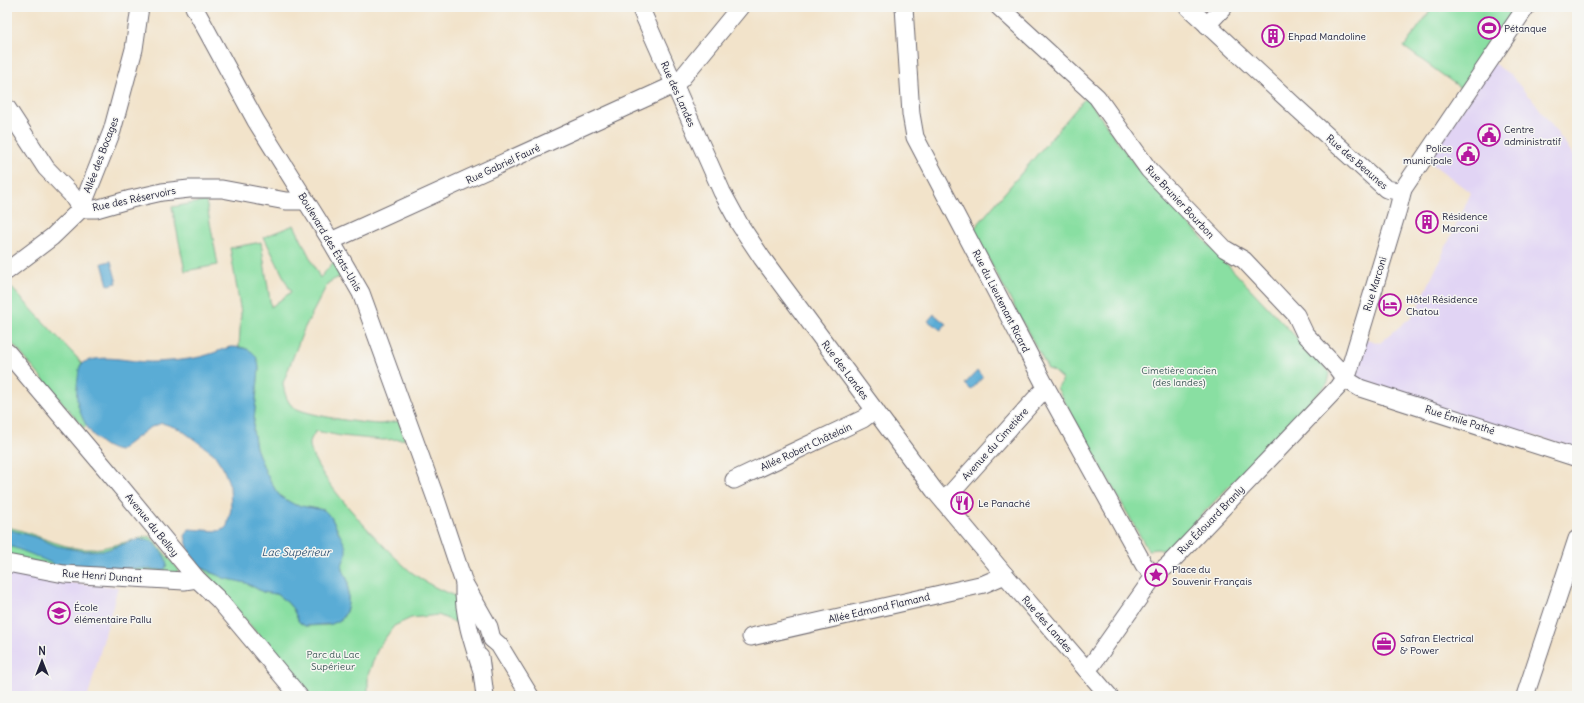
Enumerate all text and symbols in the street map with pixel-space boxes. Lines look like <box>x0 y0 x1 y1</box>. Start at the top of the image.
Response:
sports icon: Pétanque <box>1476 15 1502 41</box>
place label: Pétanque <box>1504 22 1547 35</box>
building icon: Ehpad Mandoline <box>1260 23 1286 49</box>
place label: Ehpad Mandoline <box>1288 30 1366 43</box>
street label: Rue des Landes <box>658 59 698 129</box>
street label: Allée des Bocages <box>80 115 122 195</box>
public building icon: Centre administratif <box>1476 122 1502 148</box>
place label: Centre administratif <box>1504 123 1562 148</box>
street label: Rue des Beaunes <box>1324 132 1391 193</box>
street label: Rue Gabriel Fauré <box>464 141 542 187</box>
public building icon: Police municipale <box>1455 141 1481 167</box>
place label: Police municipale <box>1403 142 1452 167</box>
street label: Rue Brunier Bourbon <box>1143 163 1217 241</box>
street label: Rue des Réservoirs <box>91 184 177 214</box>
street label: Boulevard des États-Unis <box>295 190 365 294</box>
building icon: Résidence Marconi <box>1414 209 1440 235</box>
place label: Résidence Marconi <box>1442 210 1488 235</box>
street label: Rue du Lieutenant Ricard <box>969 247 1033 355</box>
street label: Rue Marconi <box>1361 255 1389 313</box>
hotel icon: Hôtel Résidence Chatou <box>1377 292 1403 318</box>
place label: Hôtel Résidence Chatou <box>1406 293 1478 318</box>
street label: Rue des Landes <box>819 338 872 402</box>
park label: Cimetière ancien (des landes) <box>1141 364 1217 389</box>
street label: Rue Émile Pathé <box>1423 403 1497 437</box>
street label: Avenue du Cimetière <box>959 405 1031 483</box>
street label: Allée Robert Châtelain <box>758 420 854 474</box>
street label: Rue Édouard Branly <box>1175 483 1247 557</box>
restaurant icon: Le Panaché <box>949 490 975 516</box>
street label: Avenue du Belloy <box>122 491 182 559</box>
place label: Le Panaché <box>978 497 1030 510</box>
water label: Lac Supérieur <box>262 545 332 559</box>
place icon: Place du Souvenir Français <box>1143 562 1169 588</box>
place label: Place du Souvenir Français <box>1172 563 1252 588</box>
street label: Rue Henri Dunant <box>61 567 143 585</box>
street label: Allée Edmond Flamand <box>827 590 931 626</box>
street label: Rue des Landes <box>1019 593 1075 655</box>
school or university icon: École élémentaire Pallu <box>46 600 72 626</box>
place label: École élémentaire Pallu <box>74 601 152 626</box>
office icon: Safran Electrical & Power <box>1371 631 1397 657</box>
place label: Safran Electrical & Power <box>1400 632 1474 657</box>
north arrow <box>22 641 62 681</box>
text: N <box>38 644 46 658</box>
park label: Parc du Lac Supérieur <box>306 648 360 673</box>

